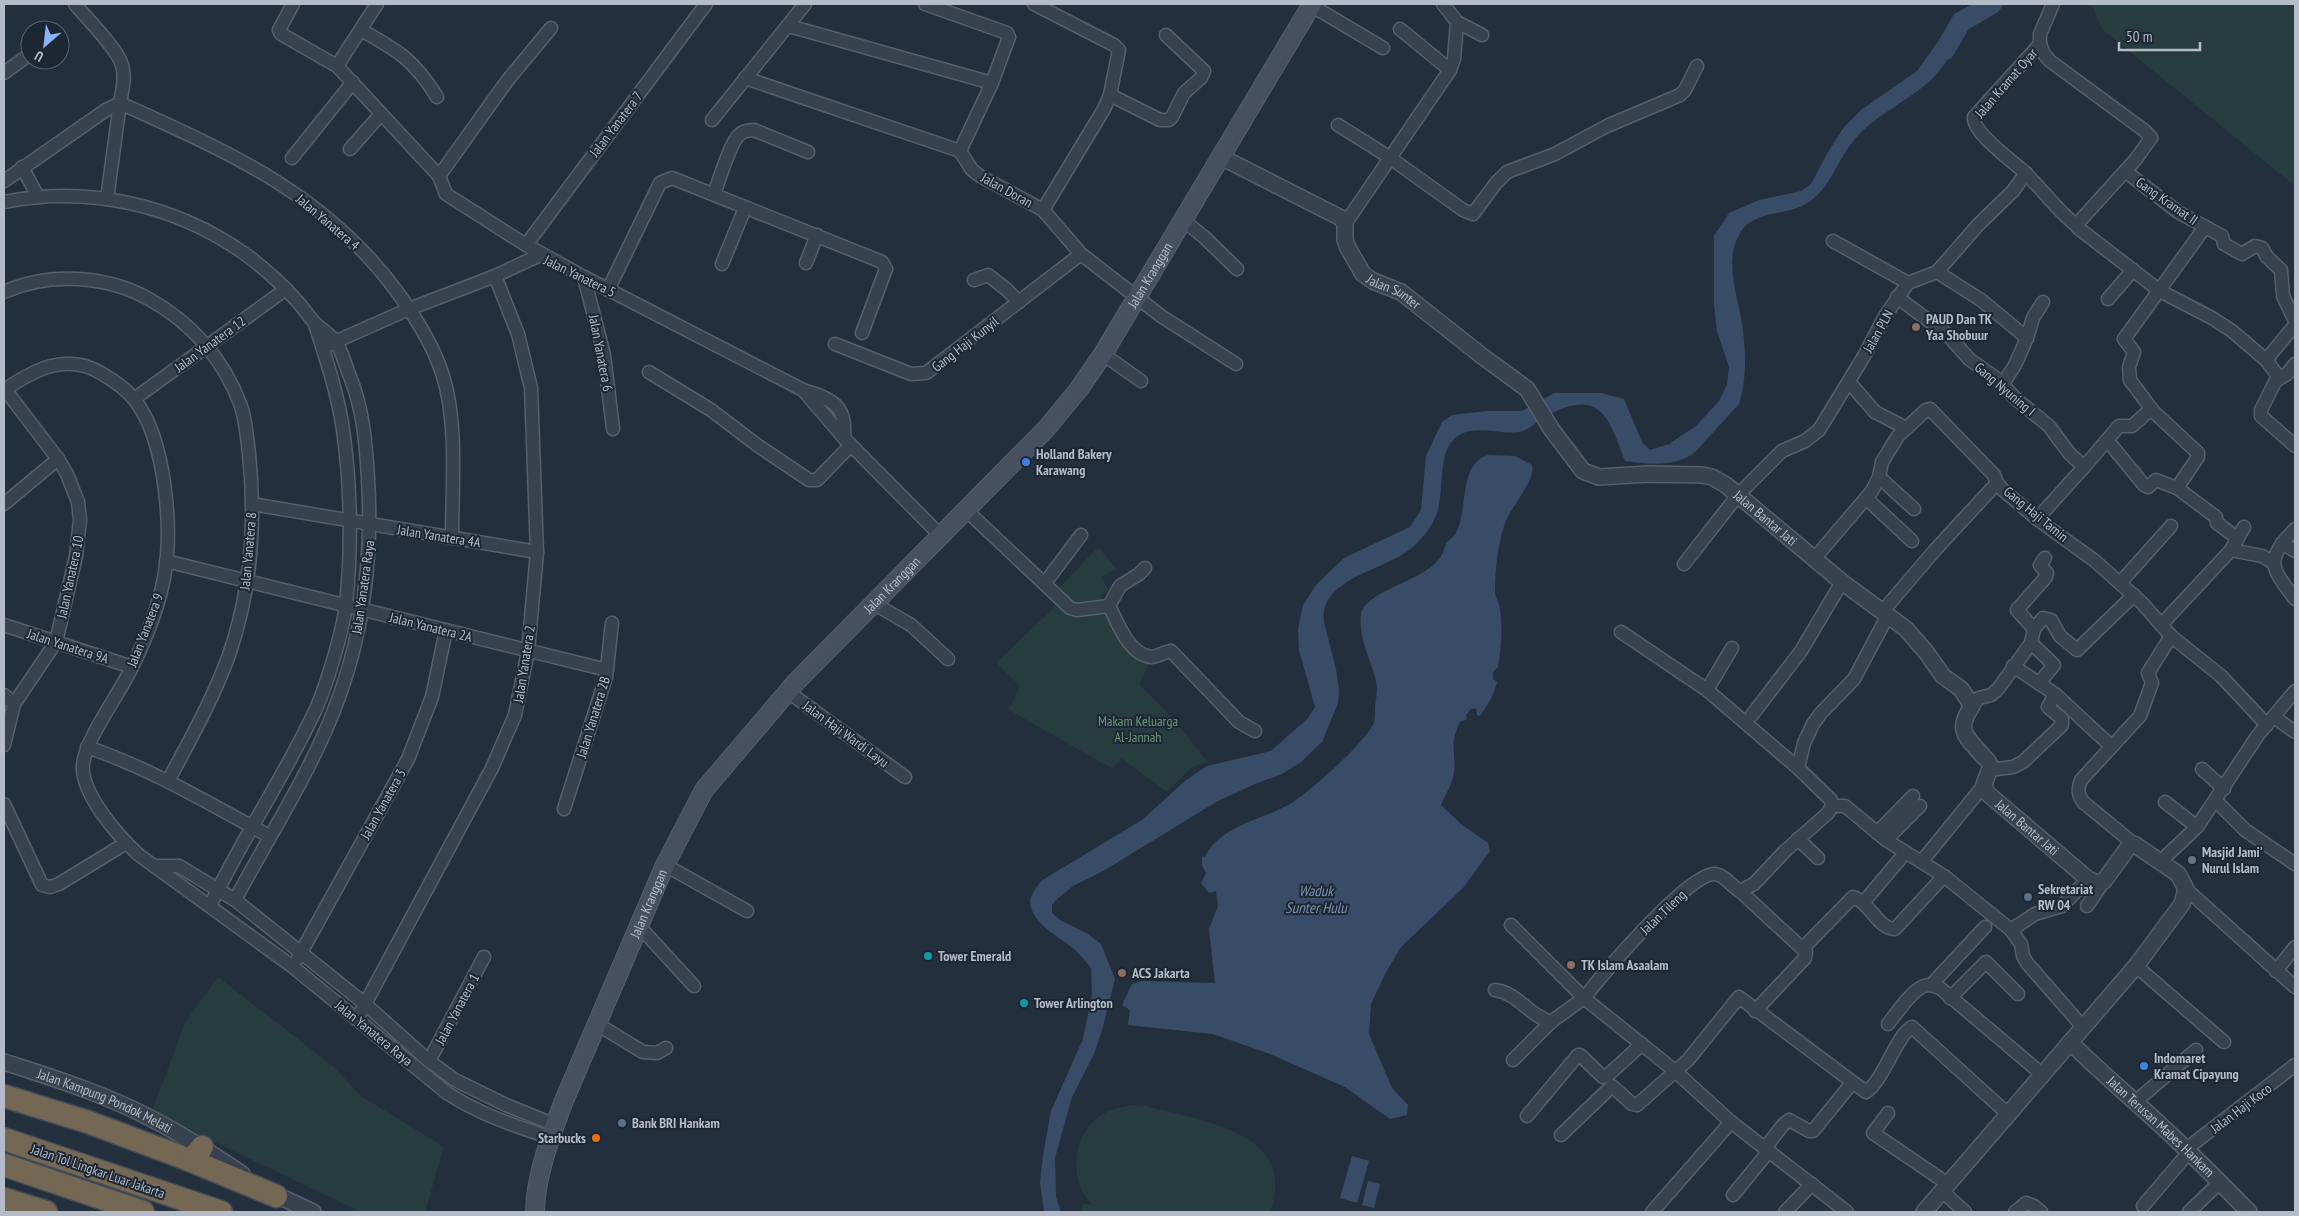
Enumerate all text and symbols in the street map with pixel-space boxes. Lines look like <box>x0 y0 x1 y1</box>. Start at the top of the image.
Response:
north arrow <box>20 20 70 70</box>
scale bar <box>2119 20 2200 52</box>
text: 50 m <box>2126 27 2152 46</box>
street label: Jalan Kramat Oyar <box>1970 44 2041 122</box>
text: U <box>31 47 46 66</box>
street label: Jalan Yanatera 7 <box>585 88 647 161</box>
street label: Jalan Doran <box>977 168 1036 211</box>
street label: Gang Kramat II <box>2132 173 2202 229</box>
street label: Jalan Yanatera 4 <box>292 189 364 254</box>
street label: Jalan Kranggan <box>1123 239 1176 312</box>
street label: Jalan Yanatera 5 <box>540 250 619 301</box>
street label: Jalan Sunter <box>1362 270 1424 313</box>
street label: Jalan PLN <box>1858 306 1897 357</box>
place label: PAUD Dan TK Yaa Shobuur <box>1925 310 1993 344</box>
street label: Jalan Yanatera 12 <box>170 312 249 377</box>
street label: Jalan Yanatera 6 <box>585 312 617 393</box>
street label: Gang Haji Kunyil <box>928 312 1003 376</box>
marker: PAUD Dan TK Yaa Shobuur <box>1910 321 1922 333</box>
street label: Gang Nyuning I <box>1971 358 2039 420</box>
place label: Holland Bakery Karawang <box>1036 445 1112 479</box>
marker: Holland Bakery Karawang <box>1020 456 1032 468</box>
street label: Gang Haji Tamin <box>2000 482 2072 546</box>
street label: Jalan Bantar Jati <box>1729 486 1801 550</box>
street label: Jalan Yanatera 8 <box>236 511 260 592</box>
street label: Jalan Yanatera 4A <box>395 520 482 552</box>
street label: Jalan Yanatera 10 <box>52 534 88 621</box>
street label: Jalan Yanatera Raya <box>347 539 378 636</box>
street label: Jalan Kranggan <box>859 553 924 618</box>
street label: Jalan Yanatera 9 <box>122 590 167 670</box>
street label: Jalan Yanatera 2A <box>387 608 474 646</box>
street label: Jalan Yanatera 9A <box>24 624 111 668</box>
street label: Jalan Yanatera 2 <box>509 624 539 705</box>
street label: Jalan Yanatera 2B <box>572 674 614 761</box>
street label: Jalan Haji Wardi Layu <box>799 696 892 771</box>
park label: Makam Keluarga Al-Jannah <box>1098 712 1178 746</box>
street label: Jalan Yanatera 3 <box>356 766 410 843</box>
street label: Jalan Bantar Jati <box>1991 795 2063 859</box>
place label: Masjid Jami' Nurul Islam <box>2202 843 2263 877</box>
marker: Masjid Jami' Nurul Islam <box>2186 854 2198 866</box>
street label: Jalan Kranggan <box>625 866 671 942</box>
place label: Sekretariat RW 04 <box>2038 880 2093 914</box>
water label: Waduk Sunter Hulu <box>1285 881 1348 917</box>
street label: Jalan Tileng <box>1635 886 1690 939</box>
marker: Sekretariat RW 04 <box>2022 891 2034 903</box>
place label: Tower Emerald <box>938 947 1011 965</box>
marker: Tower Emerald <box>922 950 934 962</box>
place label: TK Islam Asaalam <box>1581 956 1668 974</box>
marker: TK Islam Asaalam <box>1565 959 1577 971</box>
place label: ACS Jakarta <box>1131 964 1190 982</box>
marker: ACS Jakarta <box>1116 967 1128 979</box>
street label: Jalan Yanatera 1 <box>430 970 483 1048</box>
place label: Tower Arlington <box>1034 994 1113 1012</box>
street label: Jalan Yanatera Raya <box>331 996 416 1070</box>
marker: Tower Arlington <box>1018 997 1030 1009</box>
place label: Indomaret Kramat Cipayung <box>2154 1049 2239 1083</box>
marker: Indomaret Kramat Cipayung <box>2138 1060 2150 1072</box>
street label: Jalan Kampung Pondok Melati <box>34 1064 175 1137</box>
street label: Jalan Terusan Mabes Hankam <box>2103 1071 2218 1181</box>
street label: Jalan Haji Koco <box>2206 1079 2275 1138</box>
place label: Bank BRI Hankam <box>632 1114 720 1132</box>
marker: Bank BRI Hankam <box>616 1117 628 1129</box>
place label: Starbucks <box>538 1129 586 1147</box>
marker: Starbucks <box>590 1132 602 1144</box>
street label: Jalan Tol Lingkar Luar Jakarta <box>28 1139 167 1202</box>

